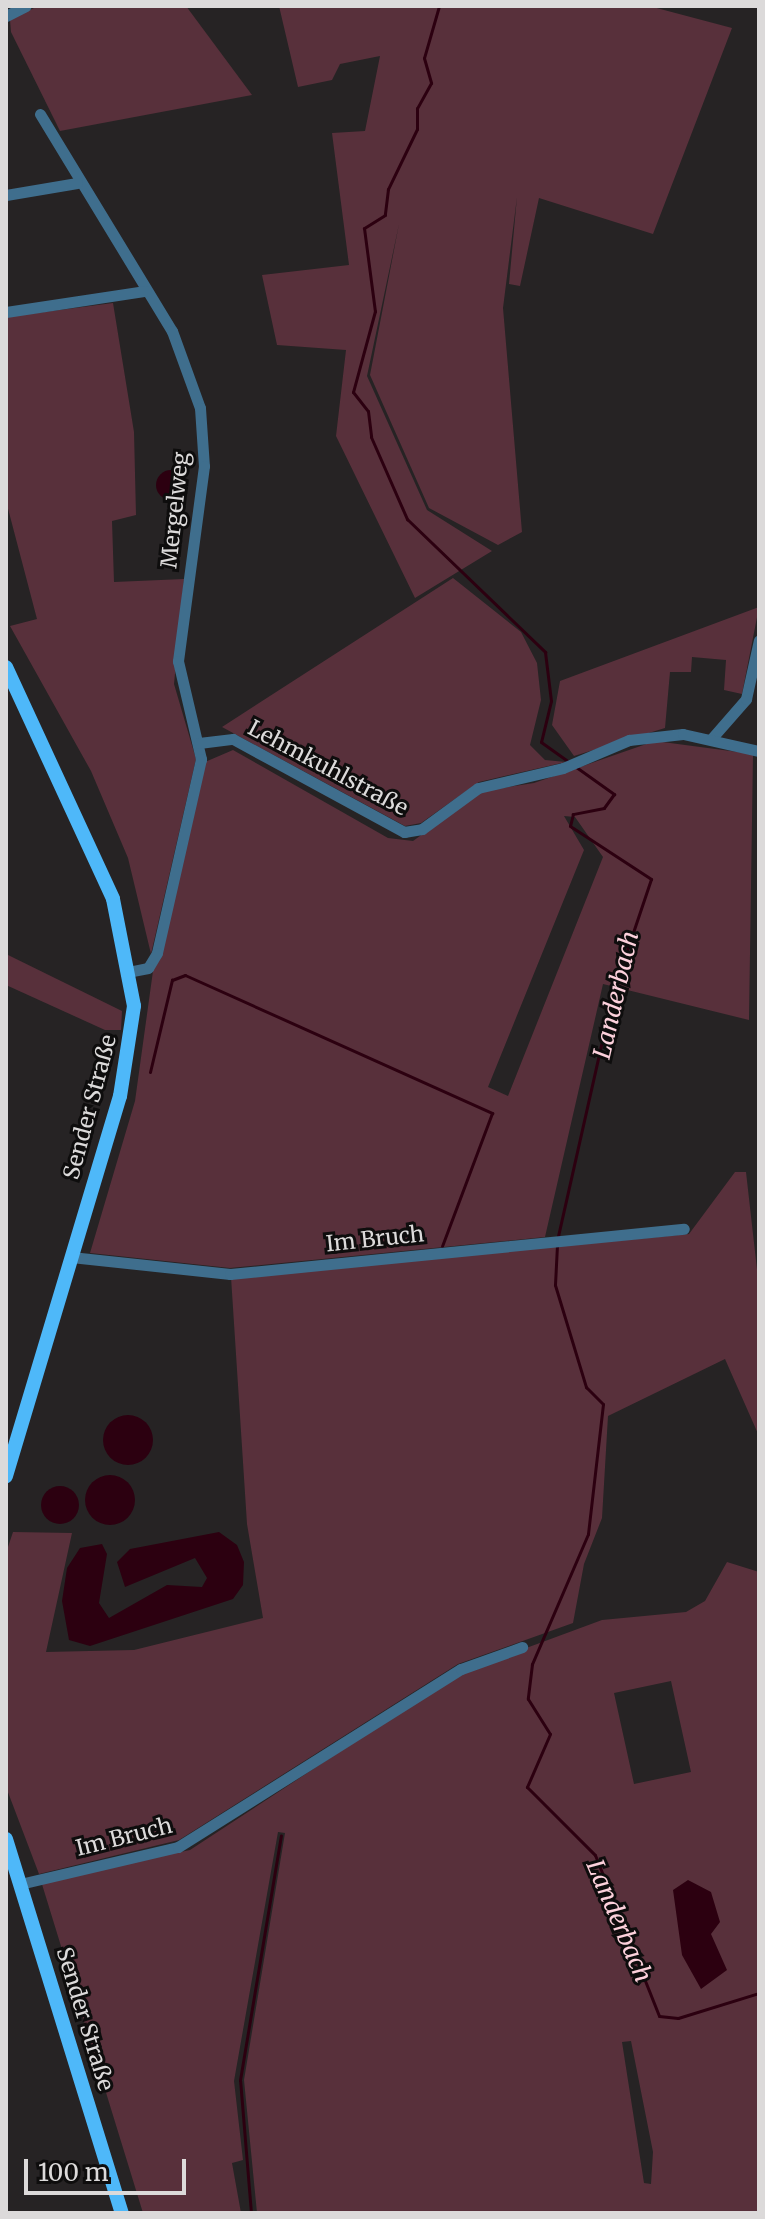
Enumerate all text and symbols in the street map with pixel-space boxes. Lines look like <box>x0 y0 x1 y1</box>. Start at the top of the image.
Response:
street label: Mergelweg <box>156 450 194 570</box>
street label: Lehmkuhlstraße <box>243 715 413 821</box>
water label: Landerbach <box>587 928 645 1062</box>
street label: Sender Straße <box>58 1032 122 1182</box>
street label: Im Bruch <box>325 1221 425 1257</box>
street label: Im Bruch <box>73 1812 175 1862</box>
water label: Landerbach <box>580 1855 658 1987</box>
street label: Sender Straße <box>51 1944 119 2094</box>
scale bar <box>28 2143 190 2193</box>
text: 100 m <box>38 2157 108 2188</box>

